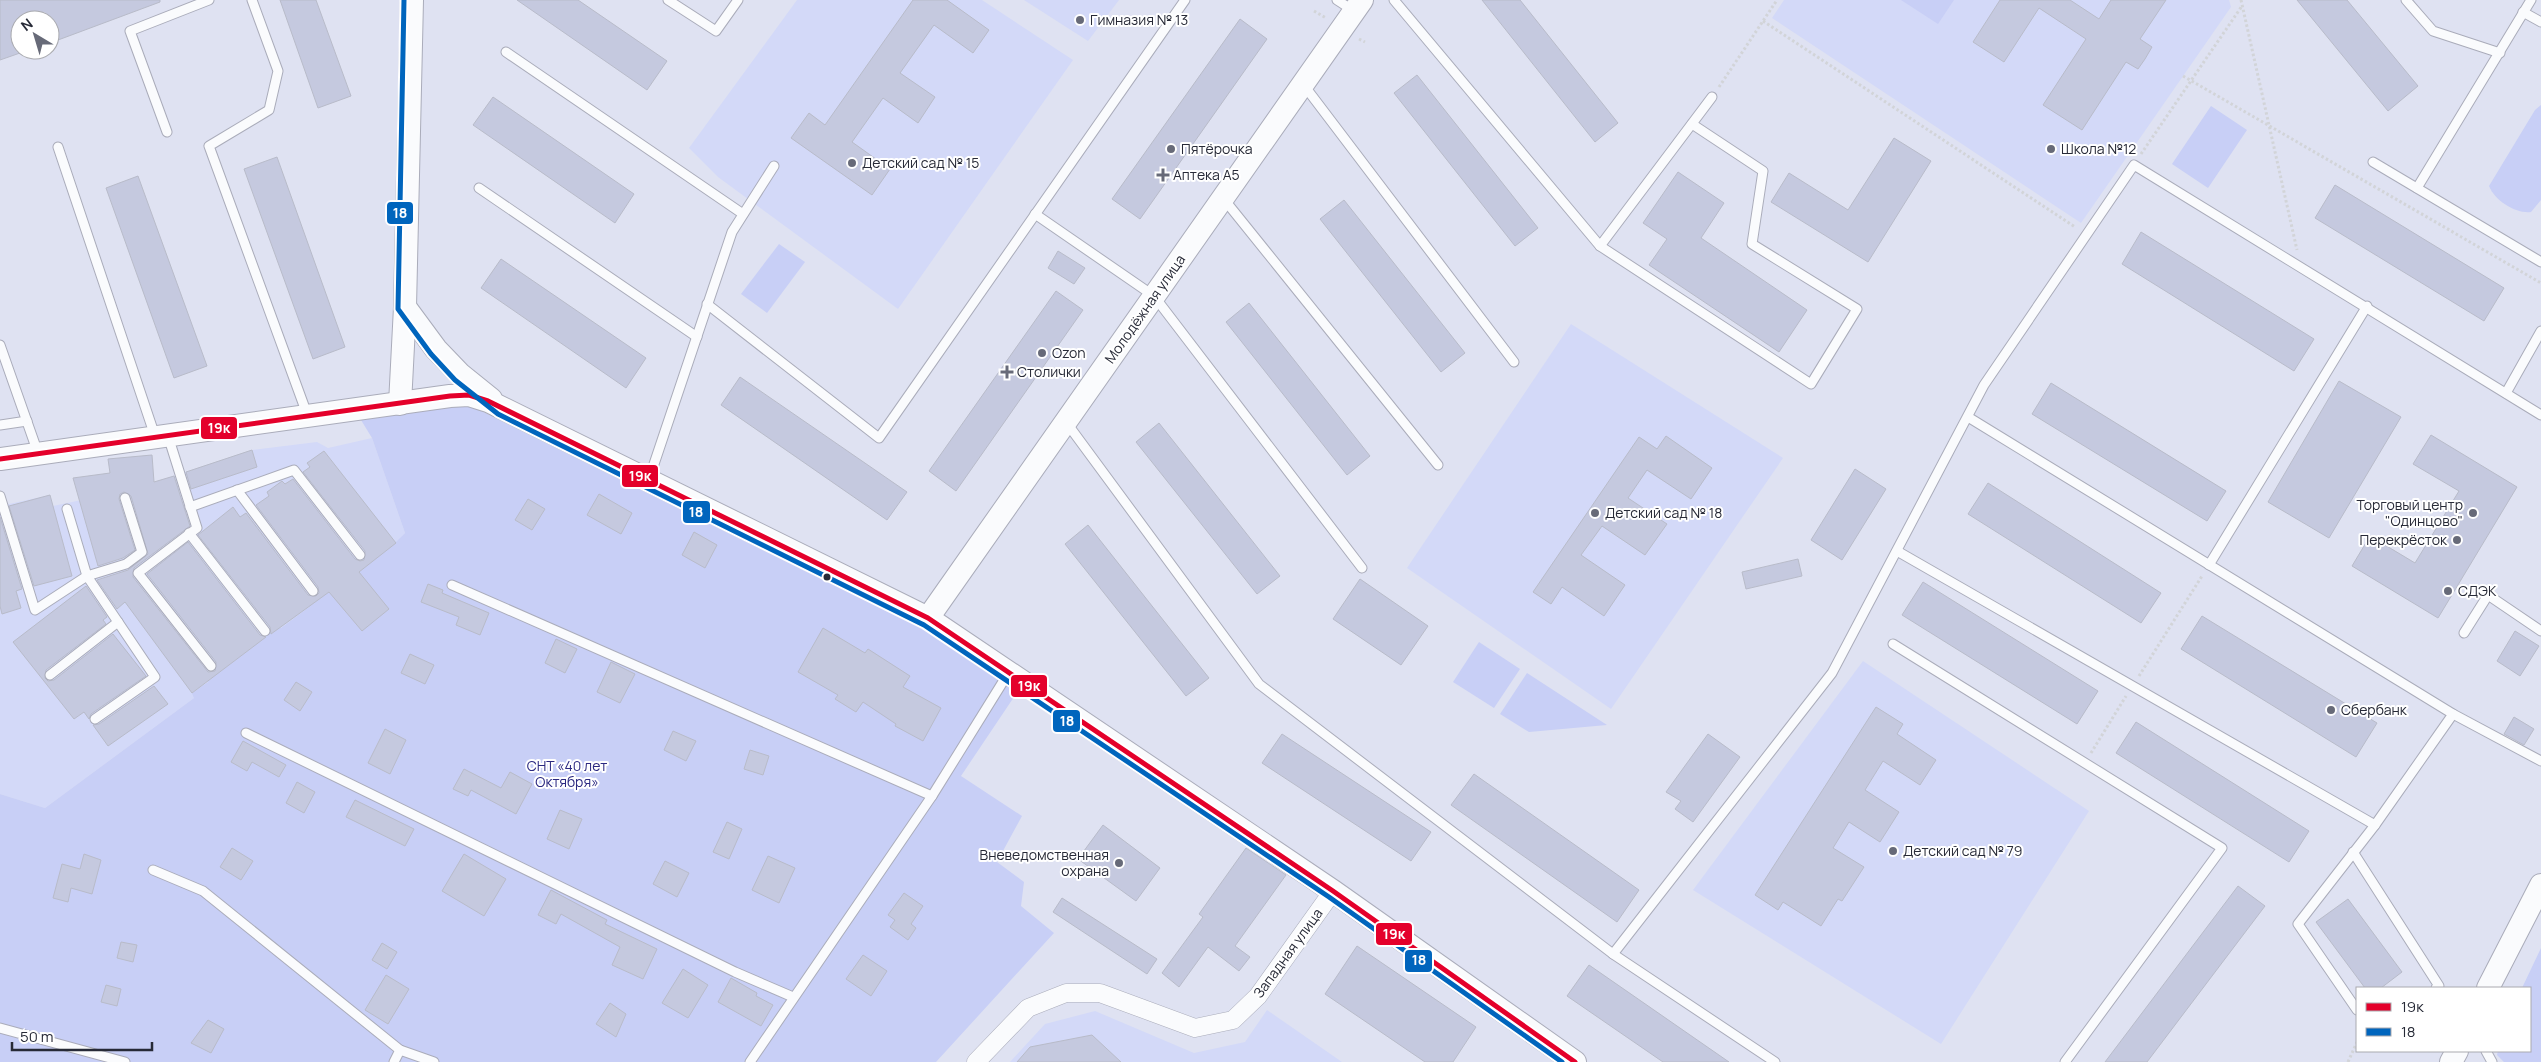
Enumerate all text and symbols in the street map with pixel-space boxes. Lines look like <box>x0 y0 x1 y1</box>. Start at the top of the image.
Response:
north arrow <box>10 10 60 60</box>
place label: Гимназия № 13 <box>1090 10 1188 29</box>
text: N <box>17 14 37 35</box>
marker: Гимназия № 13 <box>1074 14 1086 26</box>
place label: Пятёрочка <box>1181 139 1253 158</box>
place label: Школа №12 <box>2061 139 2136 158</box>
marker: Пятёрочка <box>1165 143 1177 155</box>
marker: Школа №12 <box>2045 143 2057 155</box>
place label: Детский сад № 15 <box>862 153 979 172</box>
marker: Детский сад № 15 <box>846 157 858 169</box>
place label: Аптека A5 <box>1173 165 1240 184</box>
marker: Аптека A5 <box>1157 169 1169 181</box>
line badge: 18 <box>386 201 414 225</box>
text: 18 <box>393 203 407 222</box>
street label: Молодёжная улица <box>1100 251 1189 367</box>
place label: Ozon <box>1052 343 1086 362</box>
marker: Ozon <box>1036 347 1048 359</box>
place label: Столички <box>1017 362 1081 381</box>
marker: Столички <box>1001 366 1013 378</box>
line badge: 19к <box>200 416 238 440</box>
text: 19к <box>208 418 231 437</box>
line badge: 19к <box>621 464 659 488</box>
text: 19к <box>629 466 652 485</box>
place label: Торговый центр "Одинцово" <box>2356 495 2463 530</box>
line badge: 18 <box>682 500 711 524</box>
text: 18 <box>689 502 703 521</box>
place label: Детский сад № 18 <box>1605 503 1722 522</box>
marker: Детский сад № 18 <box>1589 507 1601 519</box>
marker: Торговый центр "Одинцово" <box>2467 507 2479 519</box>
place label: Перекрёсток <box>2360 530 2448 549</box>
marker: Перекрёсток <box>2451 534 2463 546</box>
unlabelled marker <box>822 572 832 582</box>
place label: СДЭК <box>2458 581 2497 600</box>
marker: СДЭК <box>2442 585 2454 597</box>
line badge: 19к <box>1010 674 1048 698</box>
text: 19к <box>1018 676 1041 695</box>
place label: Сбербанк <box>2341 700 2408 719</box>
marker: Сбербанк <box>2325 704 2337 716</box>
line badge: 18 <box>1052 709 1081 733</box>
text: 18 <box>1060 711 1074 730</box>
park label: СНТ «40 лет Октября» <box>527 756 607 791</box>
place label: Детский сад № 79 <box>1903 841 2022 860</box>
place label: Вневедомственная охрана <box>980 845 1109 880</box>
marker: Детский сад № 79 <box>1887 845 1899 857</box>
marker: Вневедомственная охрана <box>1113 857 1125 869</box>
street label: Западная улица <box>1249 904 1327 1001</box>
line badge: 19к <box>1375 922 1413 946</box>
text: 19к <box>1383 924 1406 943</box>
line badge: 18 <box>1404 949 1433 973</box>
text: 18 <box>1412 950 1426 969</box>
legend <box>2356 987 2531 1052</box>
text: 19к <box>2401 996 2424 1017</box>
scale bar <box>12 1020 152 1052</box>
text: 18 <box>2401 1021 2416 1042</box>
text: 50 m <box>20 1026 54 1047</box>

